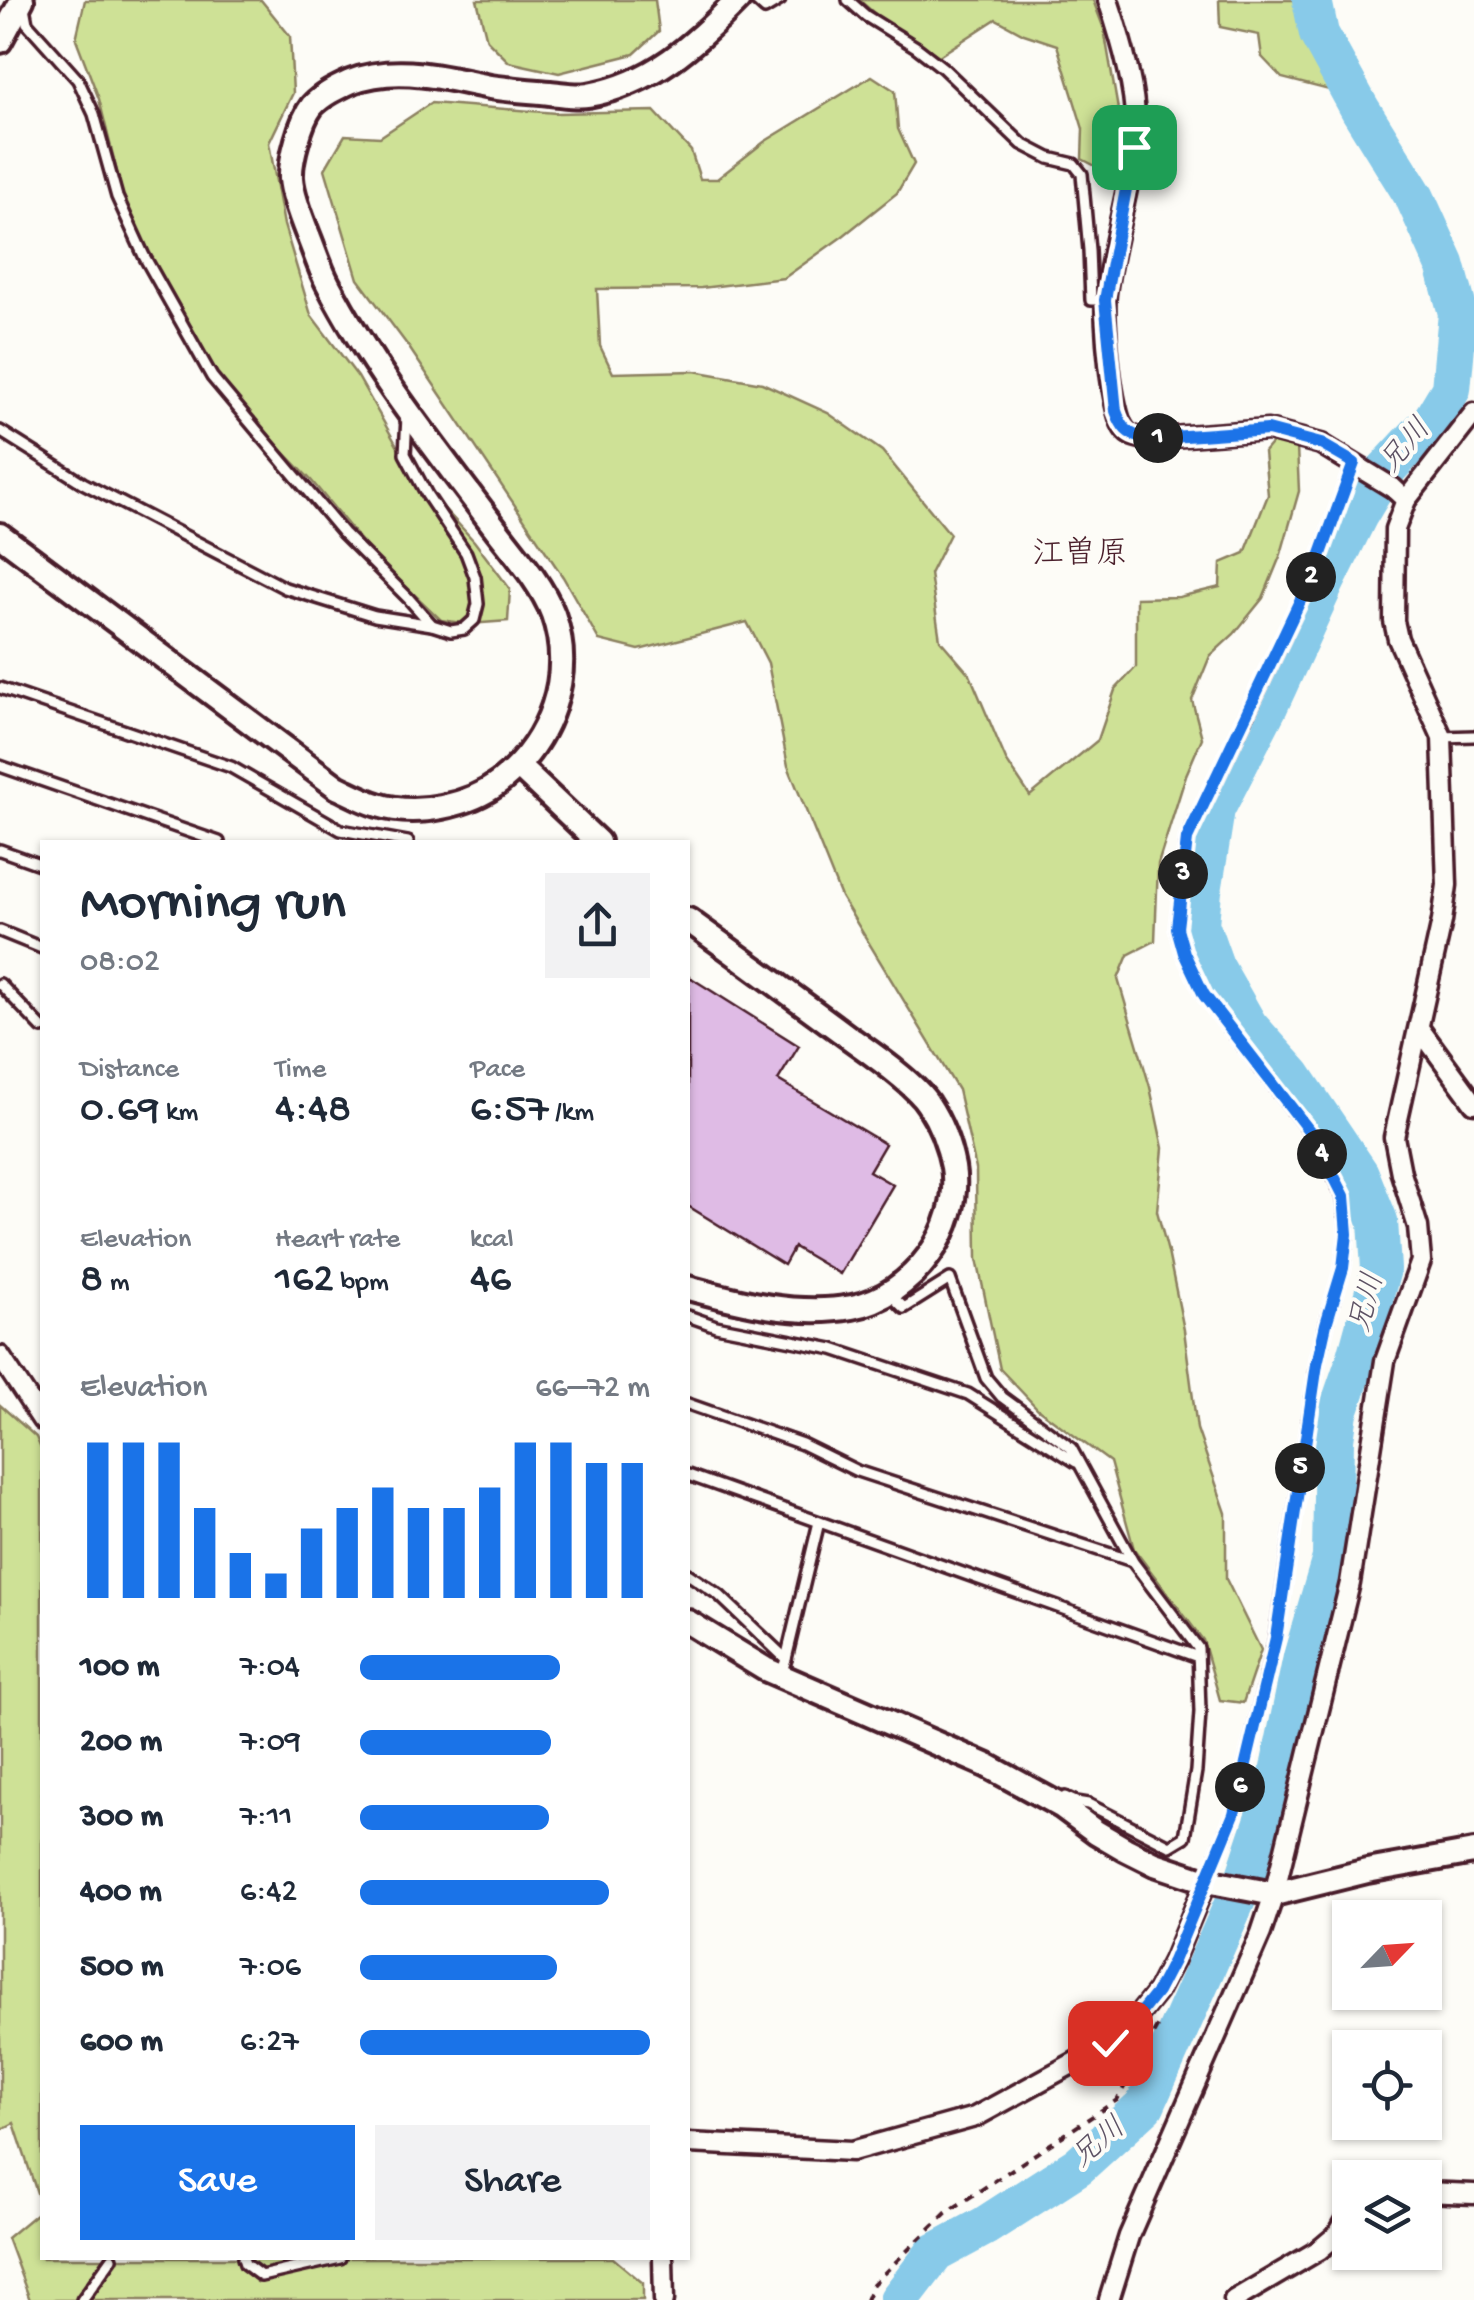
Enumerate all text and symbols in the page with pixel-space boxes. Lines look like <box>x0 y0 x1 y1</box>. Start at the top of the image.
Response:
pin <box>1092 105 1177 190</box>
icon: arrive <box>1107 120 1162 175</box>
pin: 1 <box>1133 413 1183 463</box>
water label: 兄川 <box>1374 413 1440 481</box>
text: 1 <box>1152 421 1164 454</box>
district label: 江曽原 <box>1032 535 1128 575</box>
pin: 2 <box>1286 552 1336 602</box>
text: 2 <box>1304 560 1318 593</box>
pin: 3 <box>1158 849 1208 899</box>
text: 3 <box>1176 857 1190 890</box>
button: share <box>545 873 650 978</box>
text: Morning run <box>80 874 346 938</box>
text: 08:02 <box>80 944 160 982</box>
text: Distance <box>80 1054 179 1087</box>
text: Time <box>275 1054 326 1087</box>
text: Pace <box>470 1054 525 1087</box>
text: 0.69 <box>80 1087 159 1136</box>
text: 4:48 <box>275 1087 351 1136</box>
text: 6:57 <box>470 1087 548 1136</box>
text: km <box>159 1097 198 1130</box>
text: /km <box>548 1097 594 1130</box>
pin: 4 <box>1297 1129 1347 1179</box>
text: 4 <box>1315 1137 1329 1170</box>
text: Elevation <box>80 1224 191 1257</box>
text: Heart rate <box>275 1224 400 1257</box>
text: kcal <box>470 1224 514 1257</box>
text: 8 <box>80 1257 103 1306</box>
text: 162 <box>275 1257 334 1306</box>
text: 46 <box>470 1257 511 1306</box>
text: m <box>103 1267 130 1300</box>
text: bpm <box>334 1267 389 1300</box>
water label: 兄川 <box>1344 1269 1394 1337</box>
text: Elevation <box>80 1370 207 1408</box>
text: 66–72 m <box>535 1370 650 1408</box>
pin: 5 <box>1275 1443 1325 1493</box>
text: 5 <box>1293 1451 1307 1484</box>
text: 100 m <box>80 1649 160 1687</box>
text: 7:04 <box>240 1649 300 1687</box>
text: 200 m <box>80 1724 162 1762</box>
text: 7:09 <box>240 1724 301 1762</box>
pin: 6 <box>1215 1762 1265 1812</box>
text: 6 <box>1233 1770 1247 1803</box>
text: 300 m <box>80 1799 163 1837</box>
text: 7:11 <box>240 1799 293 1837</box>
text: 400 m <box>80 1874 162 1912</box>
text: 6:42 <box>240 1874 297 1912</box>
north arrow <box>1332 1900 1442 2010</box>
map controls <box>1332 1900 1442 2270</box>
text: 500 m <box>80 1949 163 1987</box>
text: 7:06 <box>240 1949 301 1987</box>
pin <box>1068 2001 1153 2086</box>
icon: check <box>1083 2016 1138 2071</box>
text: 600 m <box>80 2024 163 2062</box>
text: 6:27 <box>240 2024 299 2062</box>
button: locate <box>1332 2030 1442 2140</box>
water label: 兄川 <box>1066 2111 1134 2177</box>
button: Save <box>80 2125 355 2240</box>
button: Share <box>375 2125 650 2240</box>
button: layers <box>1332 2160 1442 2270</box>

